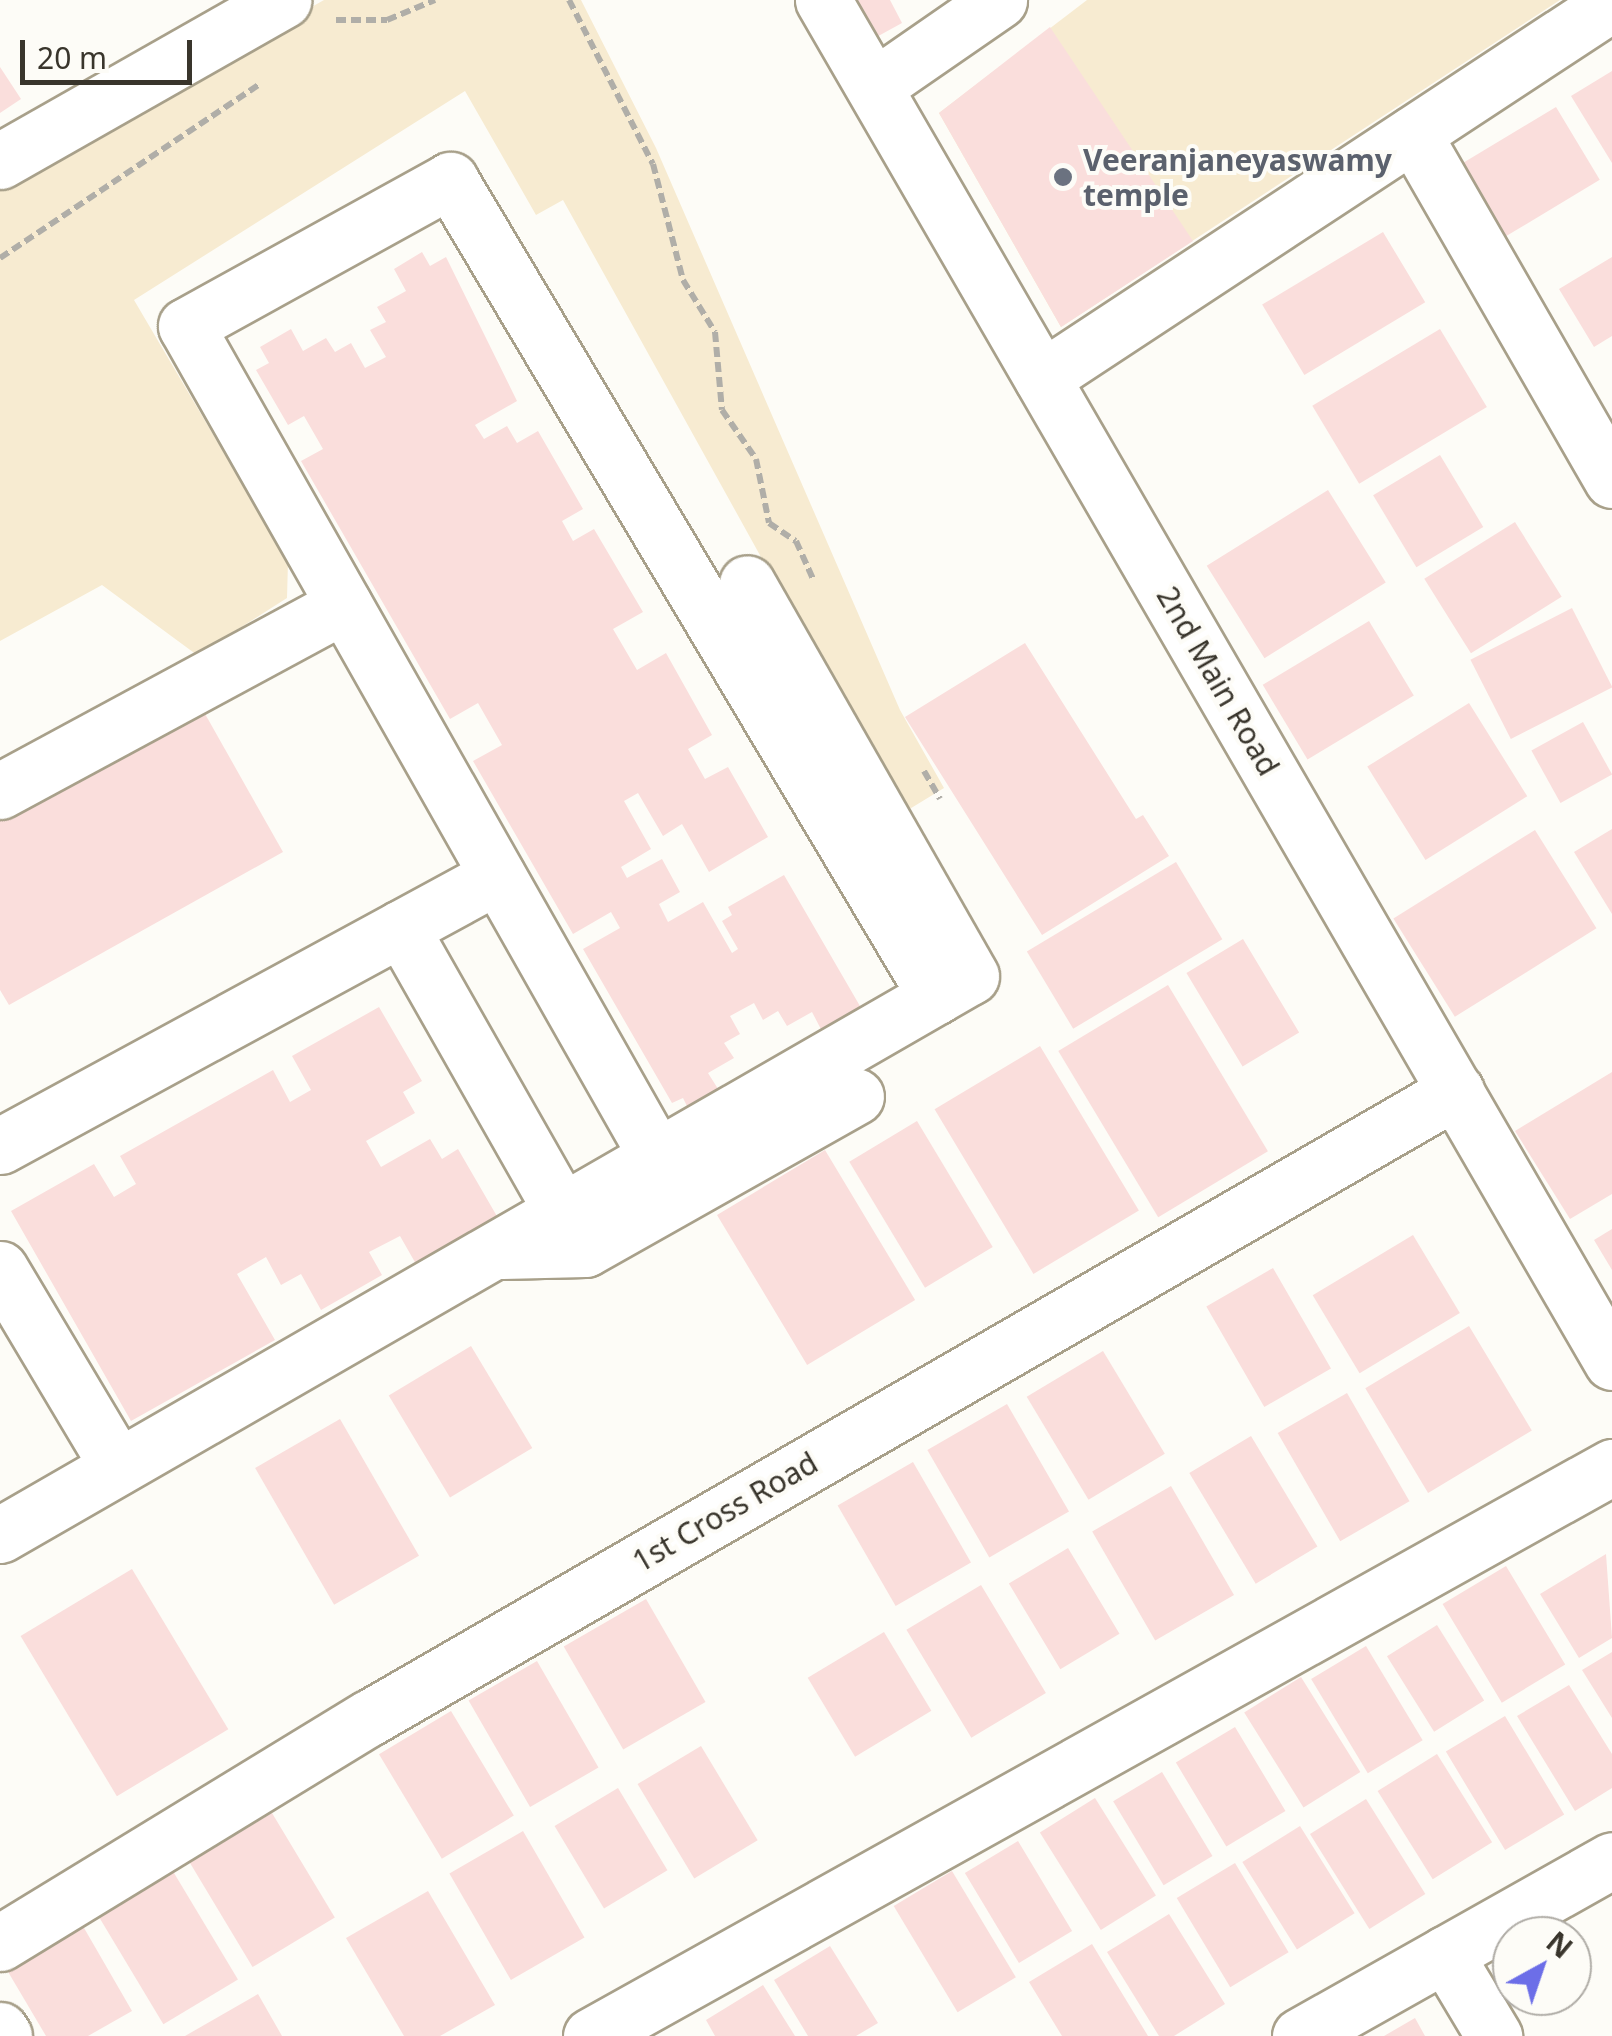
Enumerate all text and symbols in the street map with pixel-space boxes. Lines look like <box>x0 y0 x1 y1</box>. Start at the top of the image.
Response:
scale bar <box>25 20 198 82</box>
text: 20 m <box>37 37 107 78</box>
place label: Veeranjaneyaswamy temple <box>1083 142 1392 212</box>
marker: Veeranjaneyaswamy temple <box>1052 166 1074 188</box>
street label: 2nd Main Road <box>1149 580 1287 782</box>
street label: 1st Cross Road <box>626 1444 824 1580</box>
north arrow <box>1492 1916 1592 2016</box>
text: N <box>1539 1923 1581 1966</box>

